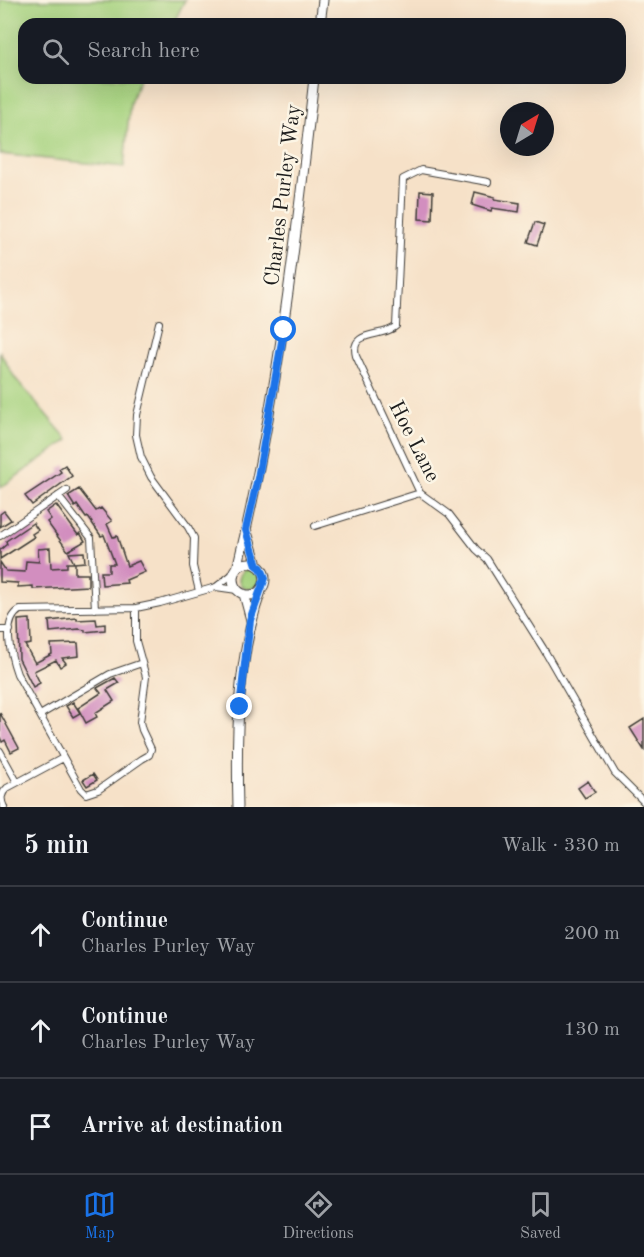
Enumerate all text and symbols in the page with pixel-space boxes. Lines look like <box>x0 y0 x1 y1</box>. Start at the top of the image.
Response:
search box <box>18 18 626 84</box>
icon: search <box>39 35 72 68</box>
text: Search here <box>87 40 200 62</box>
north arrow <box>500 102 554 156</box>
street label: Charles Purley Way <box>262 103 305 287</box>
route start <box>270 316 296 342</box>
street label: Hoe Lane <box>384 398 443 486</box>
route end <box>226 693 252 719</box>
text: 5 min <box>24 833 89 859</box>
text: Walk · 330 m <box>501 836 620 856</box>
text: Continue <box>81 910 168 932</box>
icon: ahead <box>24 918 57 951</box>
text: 200 m <box>564 924 620 944</box>
text: Charles Purley Way <box>81 937 255 957</box>
text: Continue <box>81 1006 168 1028</box>
icon: ahead <box>24 1014 57 1047</box>
text: 130 m <box>564 1020 620 1040</box>
text: Charles Purley Way <box>81 1033 255 1053</box>
icon: arrive <box>24 1110 57 1143</box>
text: Arrive at destination <box>81 1115 283 1137</box>
tab: Map <box>83 1188 116 1244</box>
tab: Directions <box>283 1188 354 1244</box>
tab: Saved <box>520 1188 561 1244</box>

